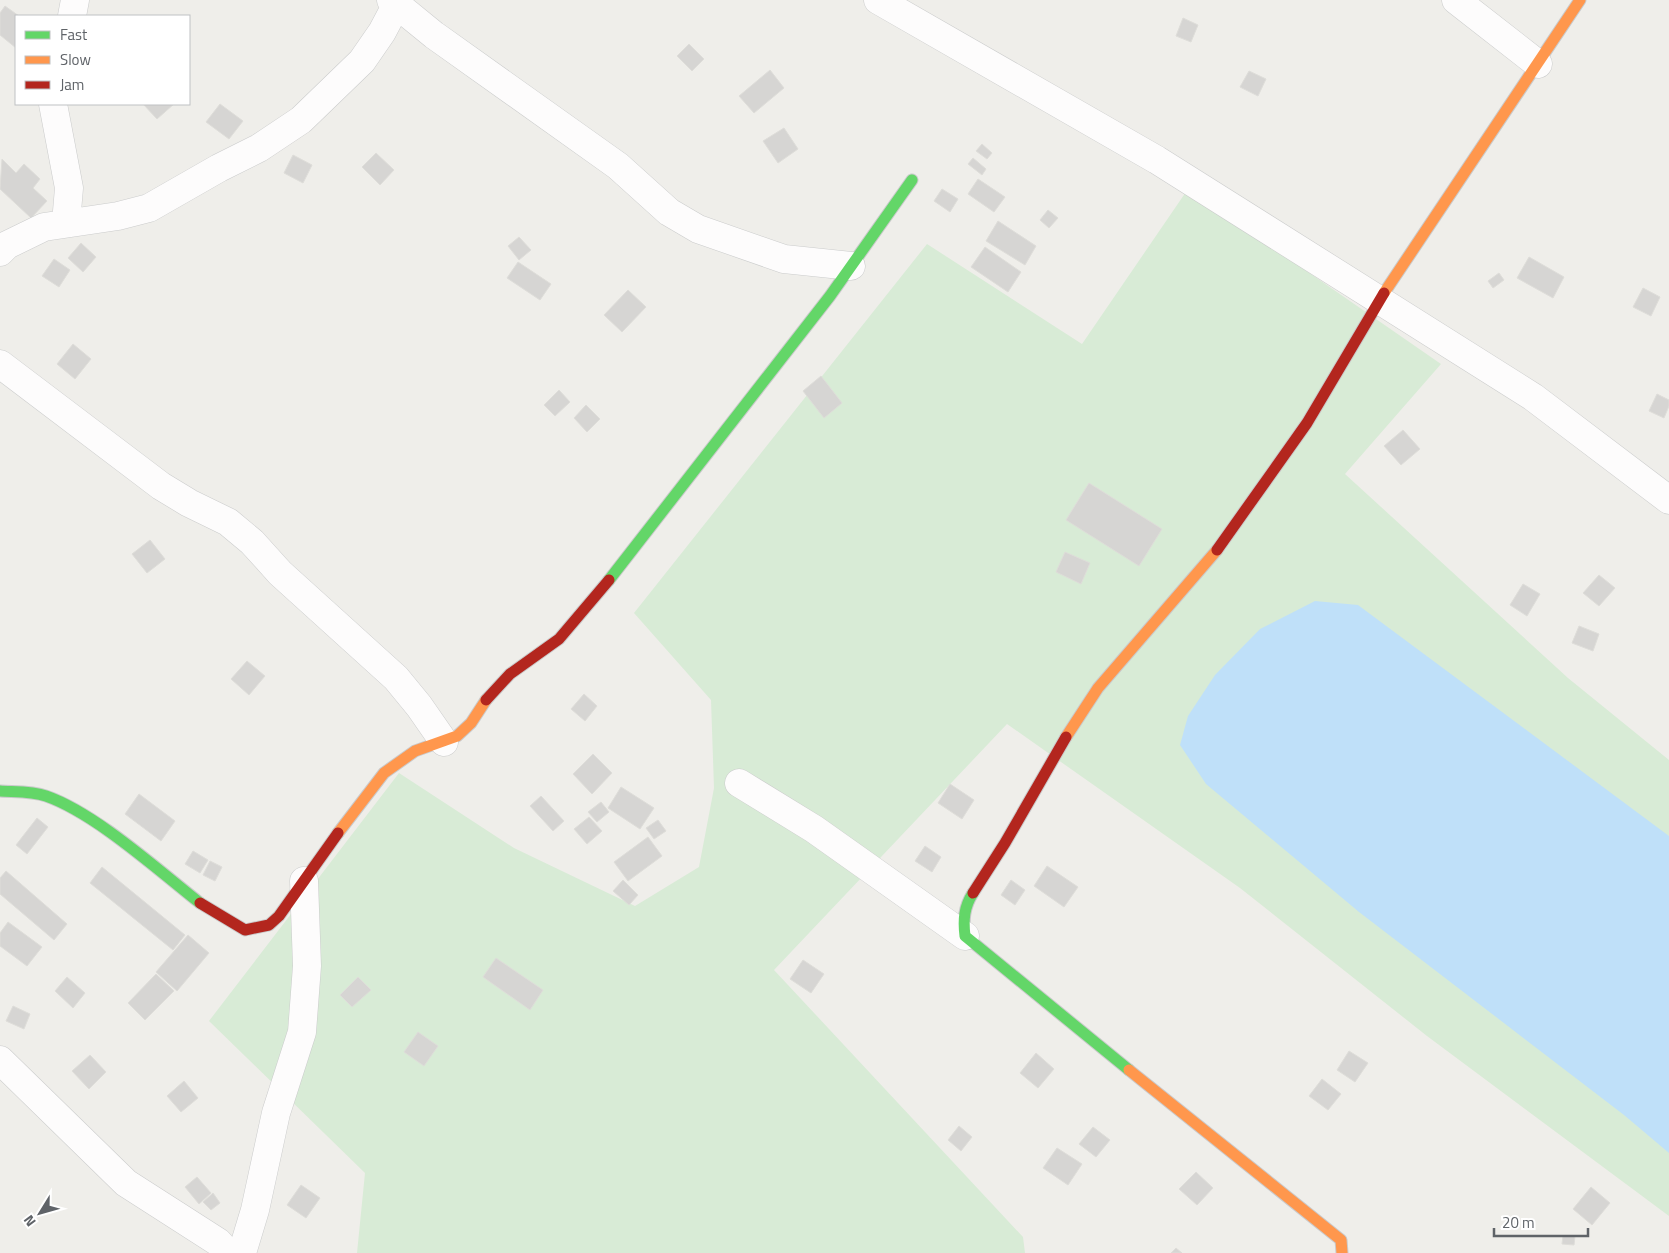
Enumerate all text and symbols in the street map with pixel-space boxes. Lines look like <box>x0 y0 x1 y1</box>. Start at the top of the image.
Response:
legend <box>15 15 190 105</box>
text: Fast <box>60 23 88 46</box>
text: Slow <box>60 48 91 71</box>
text: Jam <box>60 73 84 96</box>
north arrow <box>15 1188 65 1238</box>
scale bar <box>1494 1206 1588 1238</box>
text: N <box>18 1211 41 1231</box>
text: 20 m <box>1502 1211 1535 1234</box>

